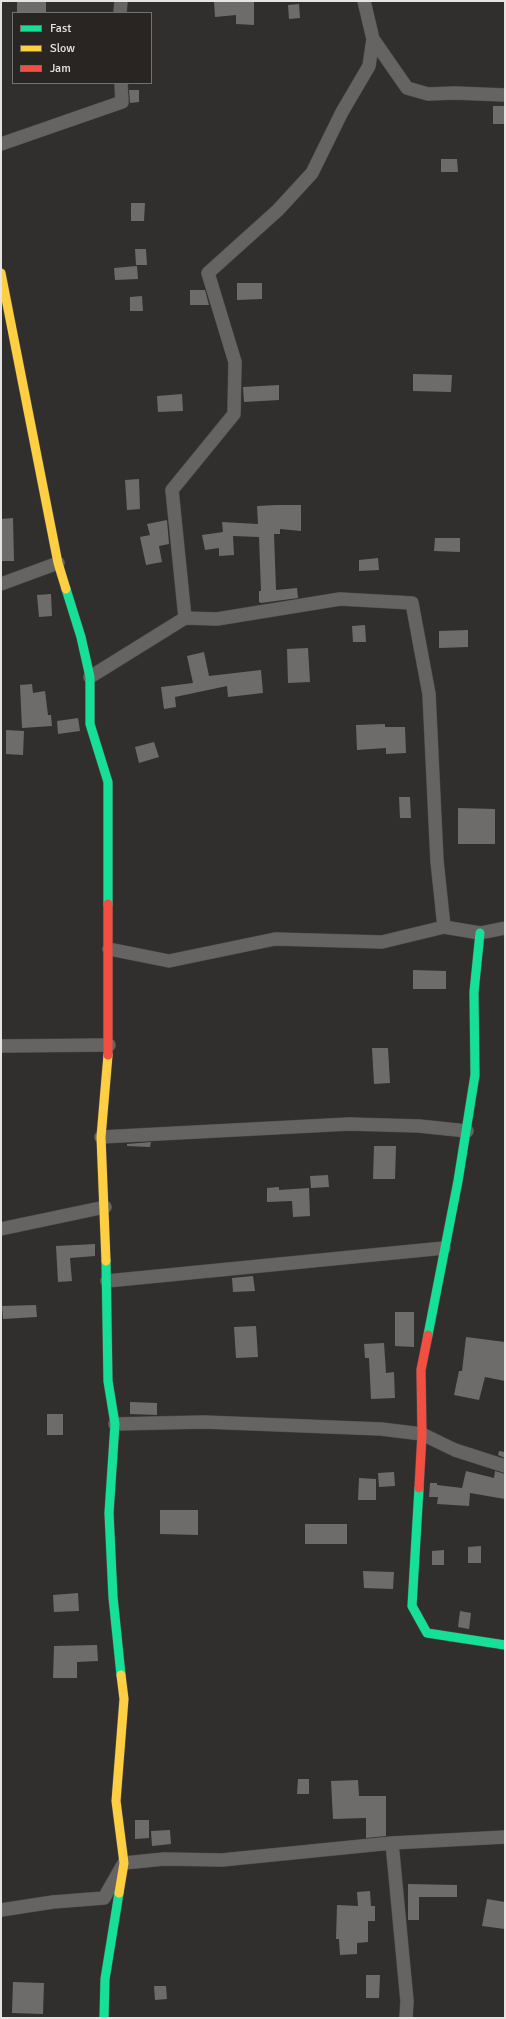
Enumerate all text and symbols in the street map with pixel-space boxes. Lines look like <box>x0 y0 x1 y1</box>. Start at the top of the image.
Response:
legend <box>12 12 152 84</box>
text: Fast <box>50 21 71 36</box>
text: Slow <box>50 41 75 56</box>
text: Jam <box>50 61 71 76</box>

